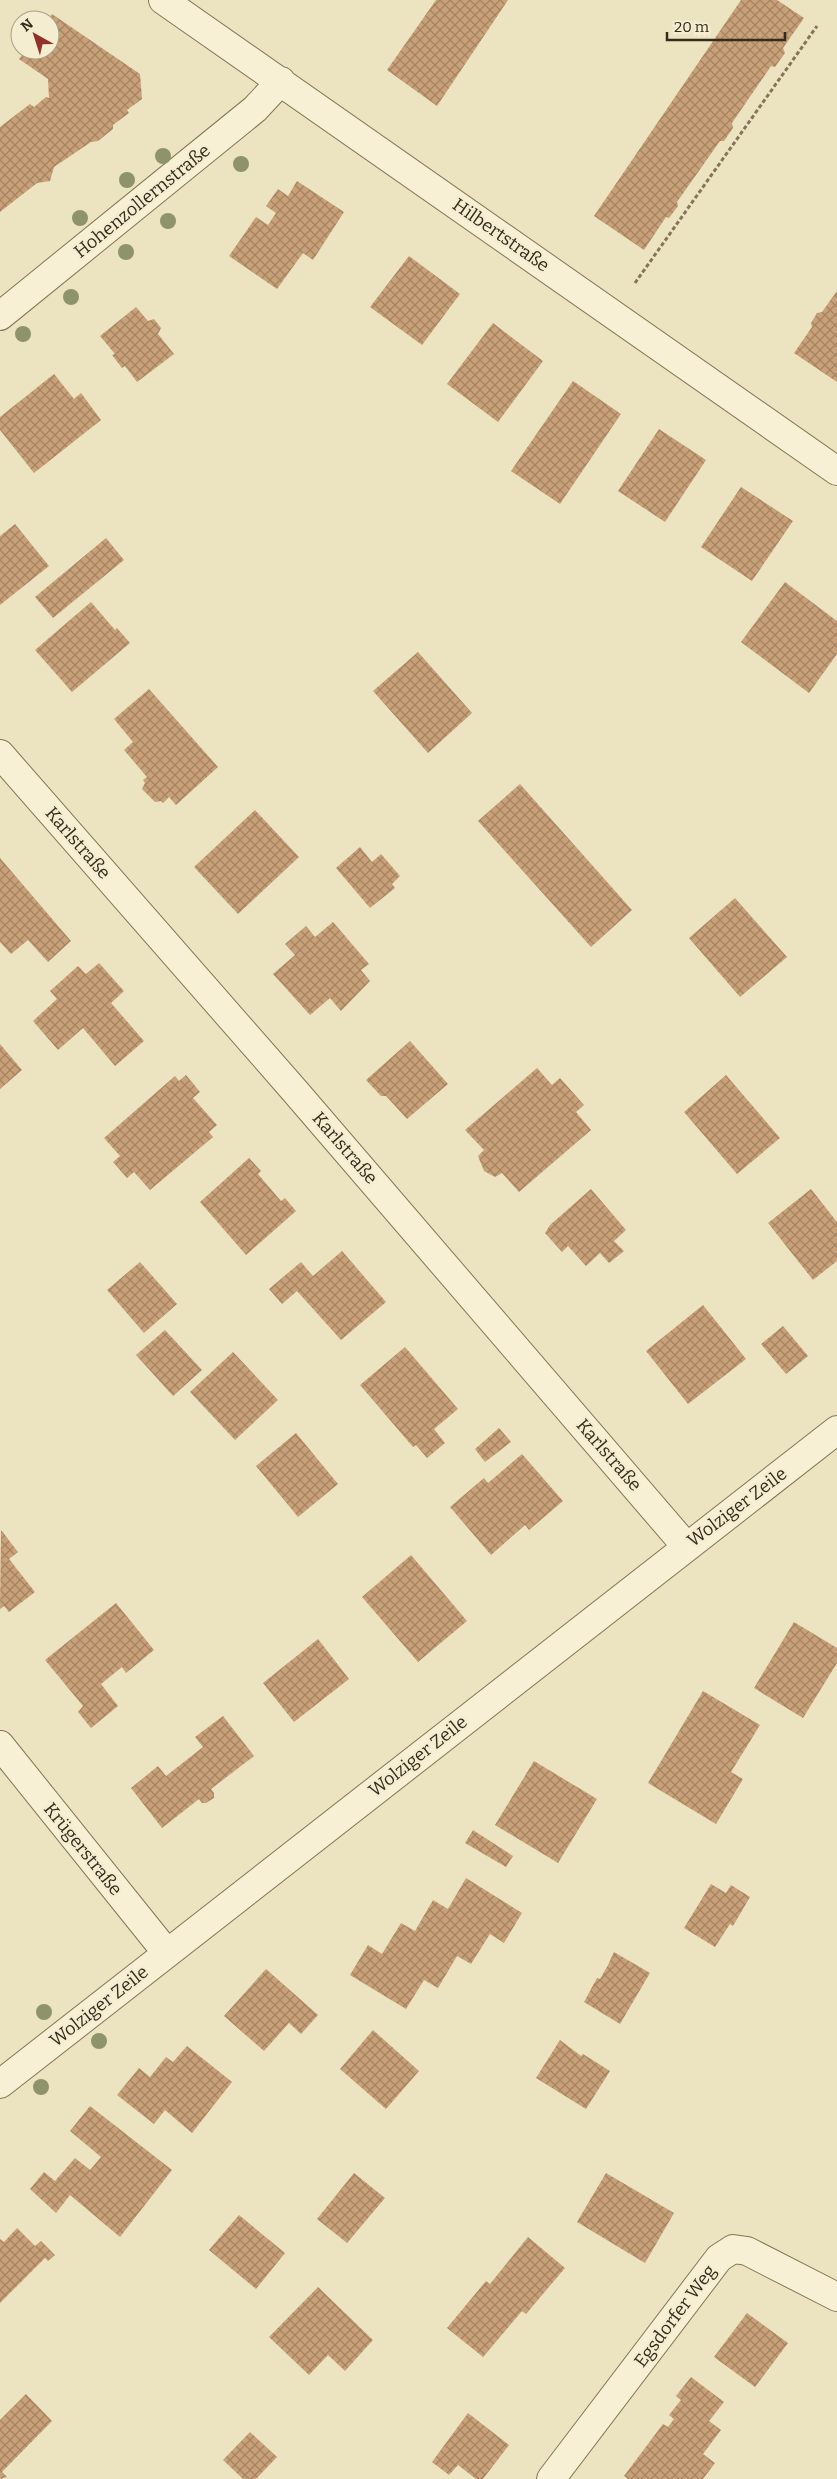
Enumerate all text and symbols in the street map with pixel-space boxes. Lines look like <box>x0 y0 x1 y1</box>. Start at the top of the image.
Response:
north arrow <box>10 10 60 60</box>
scale bar <box>667 10 784 42</box>
text: N <box>18 15 37 35</box>
text: 20 m <box>674 18 710 36</box>
street label: Hohenzollernstraße <box>69 139 215 263</box>
street label: Hilbertstraße <box>448 194 554 276</box>
street label: Karlstraße <box>41 802 115 884</box>
street label: Karlstraße <box>308 1107 382 1189</box>
street label: Karlstraße <box>572 1414 646 1496</box>
street label: Wolziger Zeile <box>683 1462 791 1552</box>
street label: Wolziger Zeile <box>364 1711 472 1801</box>
street label: Krügerstraße <box>39 1798 127 1900</box>
street label: Wolziger Zeile <box>45 1961 153 2051</box>
street label: Egsdorfer Weg <box>629 2260 721 2372</box>

